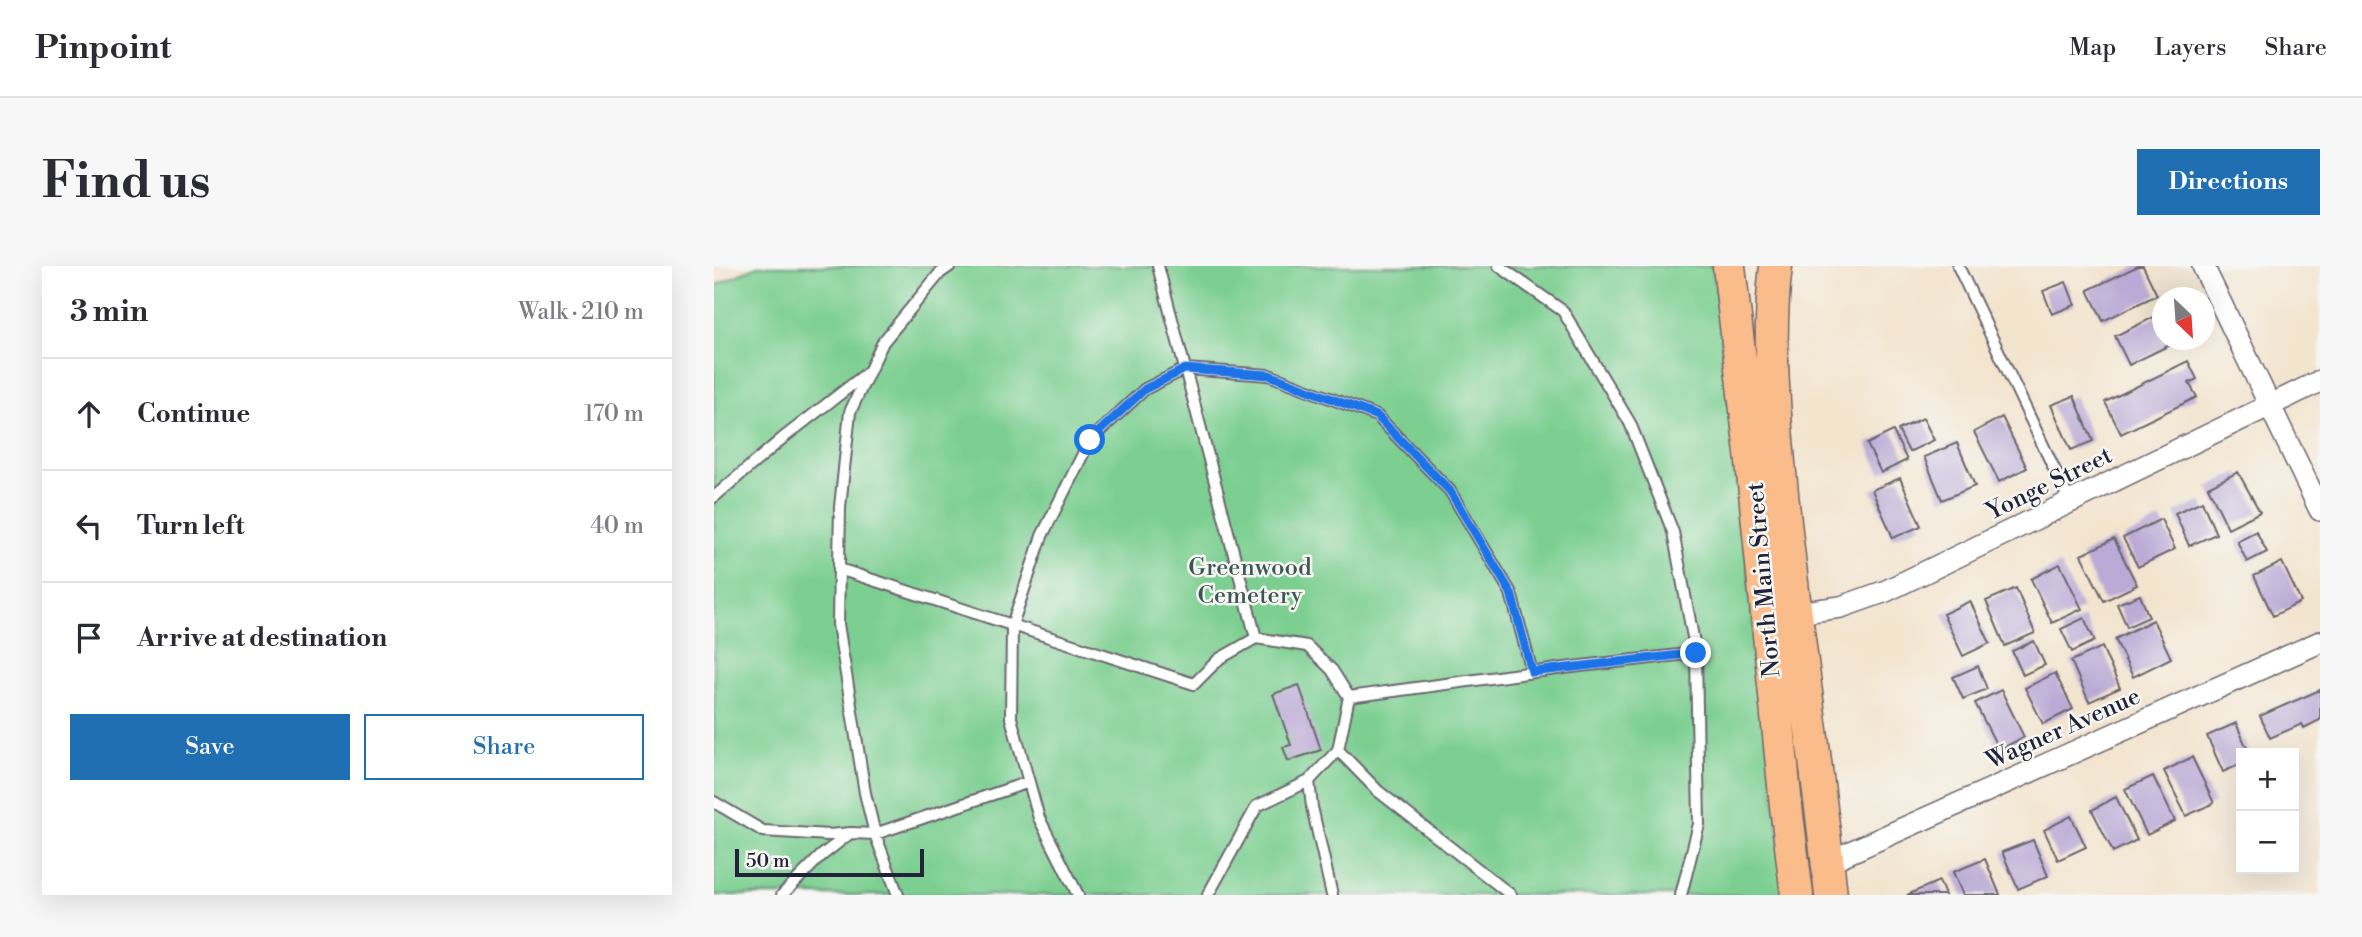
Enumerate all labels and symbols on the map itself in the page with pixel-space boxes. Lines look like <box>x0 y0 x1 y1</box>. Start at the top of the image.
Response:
north arrow <box>2152 287 2215 350</box>
route start <box>1074 424 1105 455</box>
street label: Yonge Street <box>1980 440 2118 528</box>
street label: North Main Street <box>1740 481 1787 679</box>
park label: Greenwood Cemetery <box>1188 553 1312 611</box>
route end <box>1680 637 1711 668</box>
street label: Wagner Avenue <box>1981 682 2145 777</box>
scale bar <box>735 846 924 878</box>

